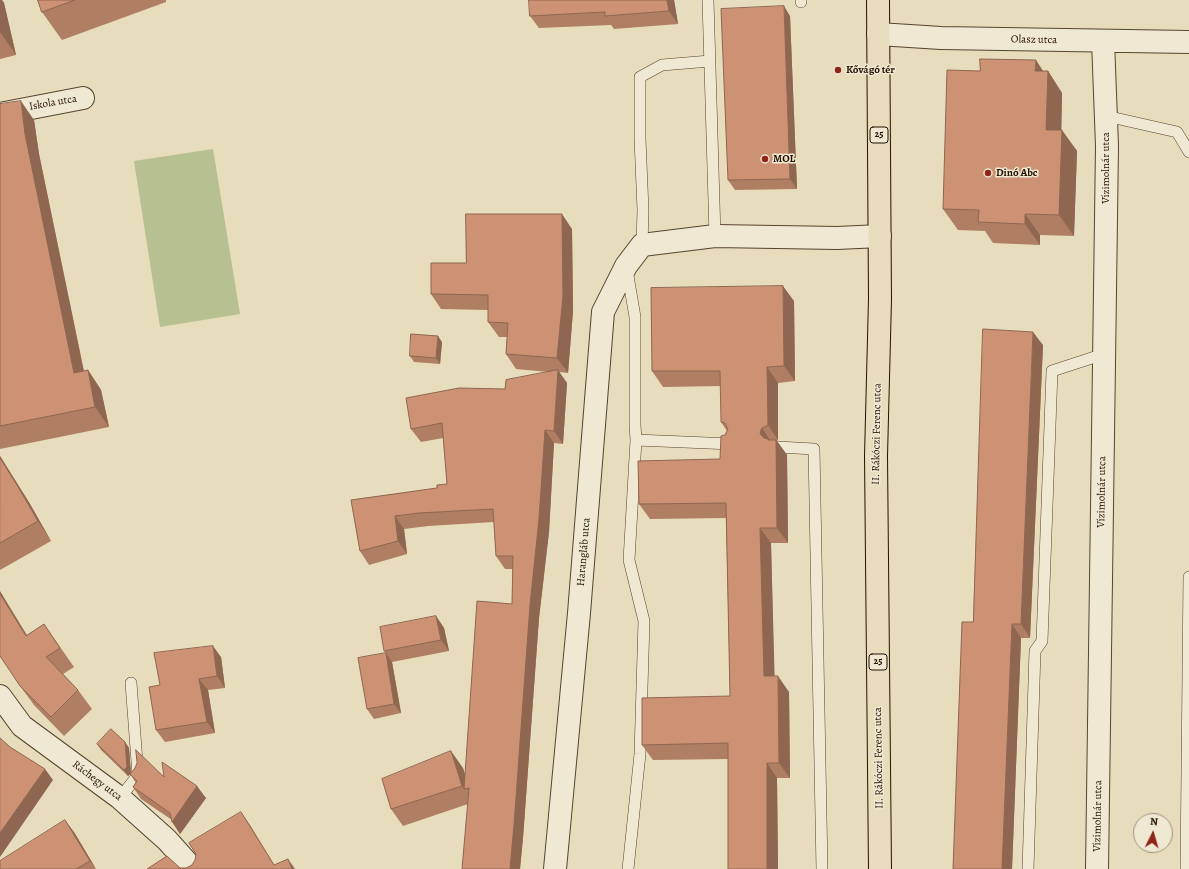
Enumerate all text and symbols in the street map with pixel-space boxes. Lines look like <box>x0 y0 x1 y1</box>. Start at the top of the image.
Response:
street label: Olasz utca <box>1011 33 1057 47</box>
place label: Kővágó tér <box>846 63 895 77</box>
marker: Kővágó tér <box>833 65 843 75</box>
street label: Iskola utca <box>28 92 78 114</box>
road number: 25 <box>870 127 888 143</box>
street label: Vízimolnár utca <box>1099 132 1113 204</box>
place label: MOL <box>773 152 795 166</box>
marker: MOL <box>760 154 770 164</box>
place label: Dinó Abc <box>996 166 1038 180</box>
marker: Dinó Abc <box>983 168 993 178</box>
street label: II. Rákóczi Ferenc utca <box>870 383 884 485</box>
street label: Vízimolnár utca <box>1095 456 1109 528</box>
street label: Harangláb utca <box>574 517 594 587</box>
road number: 25 <box>869 654 887 670</box>
street label: II. Rákóczi Ferenc utca <box>872 707 886 809</box>
street label: Ráchegy utca <box>70 758 124 804</box>
street label: Vízimolnár utca <box>1091 780 1105 852</box>
north arrow <box>1133 813 1173 853</box>
text: N <box>1149 814 1159 829</box>

